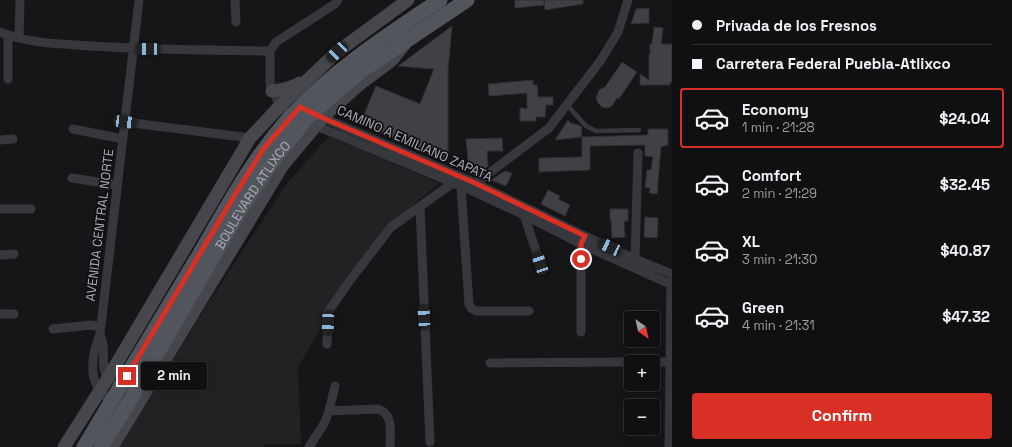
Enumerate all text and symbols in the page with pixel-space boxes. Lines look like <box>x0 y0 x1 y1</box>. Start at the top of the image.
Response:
text: Privada de los Fresnos <box>716 16 877 35</box>
car <box>324 39 350 65</box>
car <box>136 43 160 55</box>
text: Carretera Federal Puebla-Atlixco <box>716 54 951 73</box>
icon: car <box>694 100 730 136</box>
text: Economy <box>742 100 809 119</box>
street label: CAMINO A EMILIANO ZAPATA <box>334 101 495 185</box>
text: $24.04 <box>939 109 990 128</box>
car <box>112 115 138 129</box>
text: 1 min · 21:28 <box>742 119 815 136</box>
street label: BOULEVARD ATLIXCO <box>211 138 294 253</box>
street label: AVENIDA CENTRAL NORTE <box>82 148 117 302</box>
icon: car <box>694 166 730 202</box>
text: Comfort <box>742 166 802 185</box>
text: $32.45 <box>940 175 990 194</box>
text: 2 min · 21:29 <box>742 185 817 202</box>
icon: car <box>694 232 730 268</box>
text: XL <box>742 232 760 251</box>
car <box>597 236 623 258</box>
text: $40.87 <box>940 241 990 260</box>
car <box>531 250 549 276</box>
route start <box>572 250 590 268</box>
text: 3 min · 21:30 <box>742 251 817 268</box>
icon: car <box>694 298 730 334</box>
text: Green <box>742 298 784 317</box>
car <box>417 305 431 329</box>
text: $47.32 <box>942 307 990 326</box>
car <box>322 311 334 335</box>
north arrow <box>624 311 660 347</box>
map controls <box>624 311 660 435</box>
text: 4 min · 21:31 <box>742 317 815 334</box>
button: + <box>624 355 660 391</box>
callout: 2 min <box>141 362 207 390</box>
route end <box>118 367 136 385</box>
text: 2 min <box>157 367 191 384</box>
button: Confirm <box>692 393 992 439</box>
button: − <box>624 399 660 435</box>

